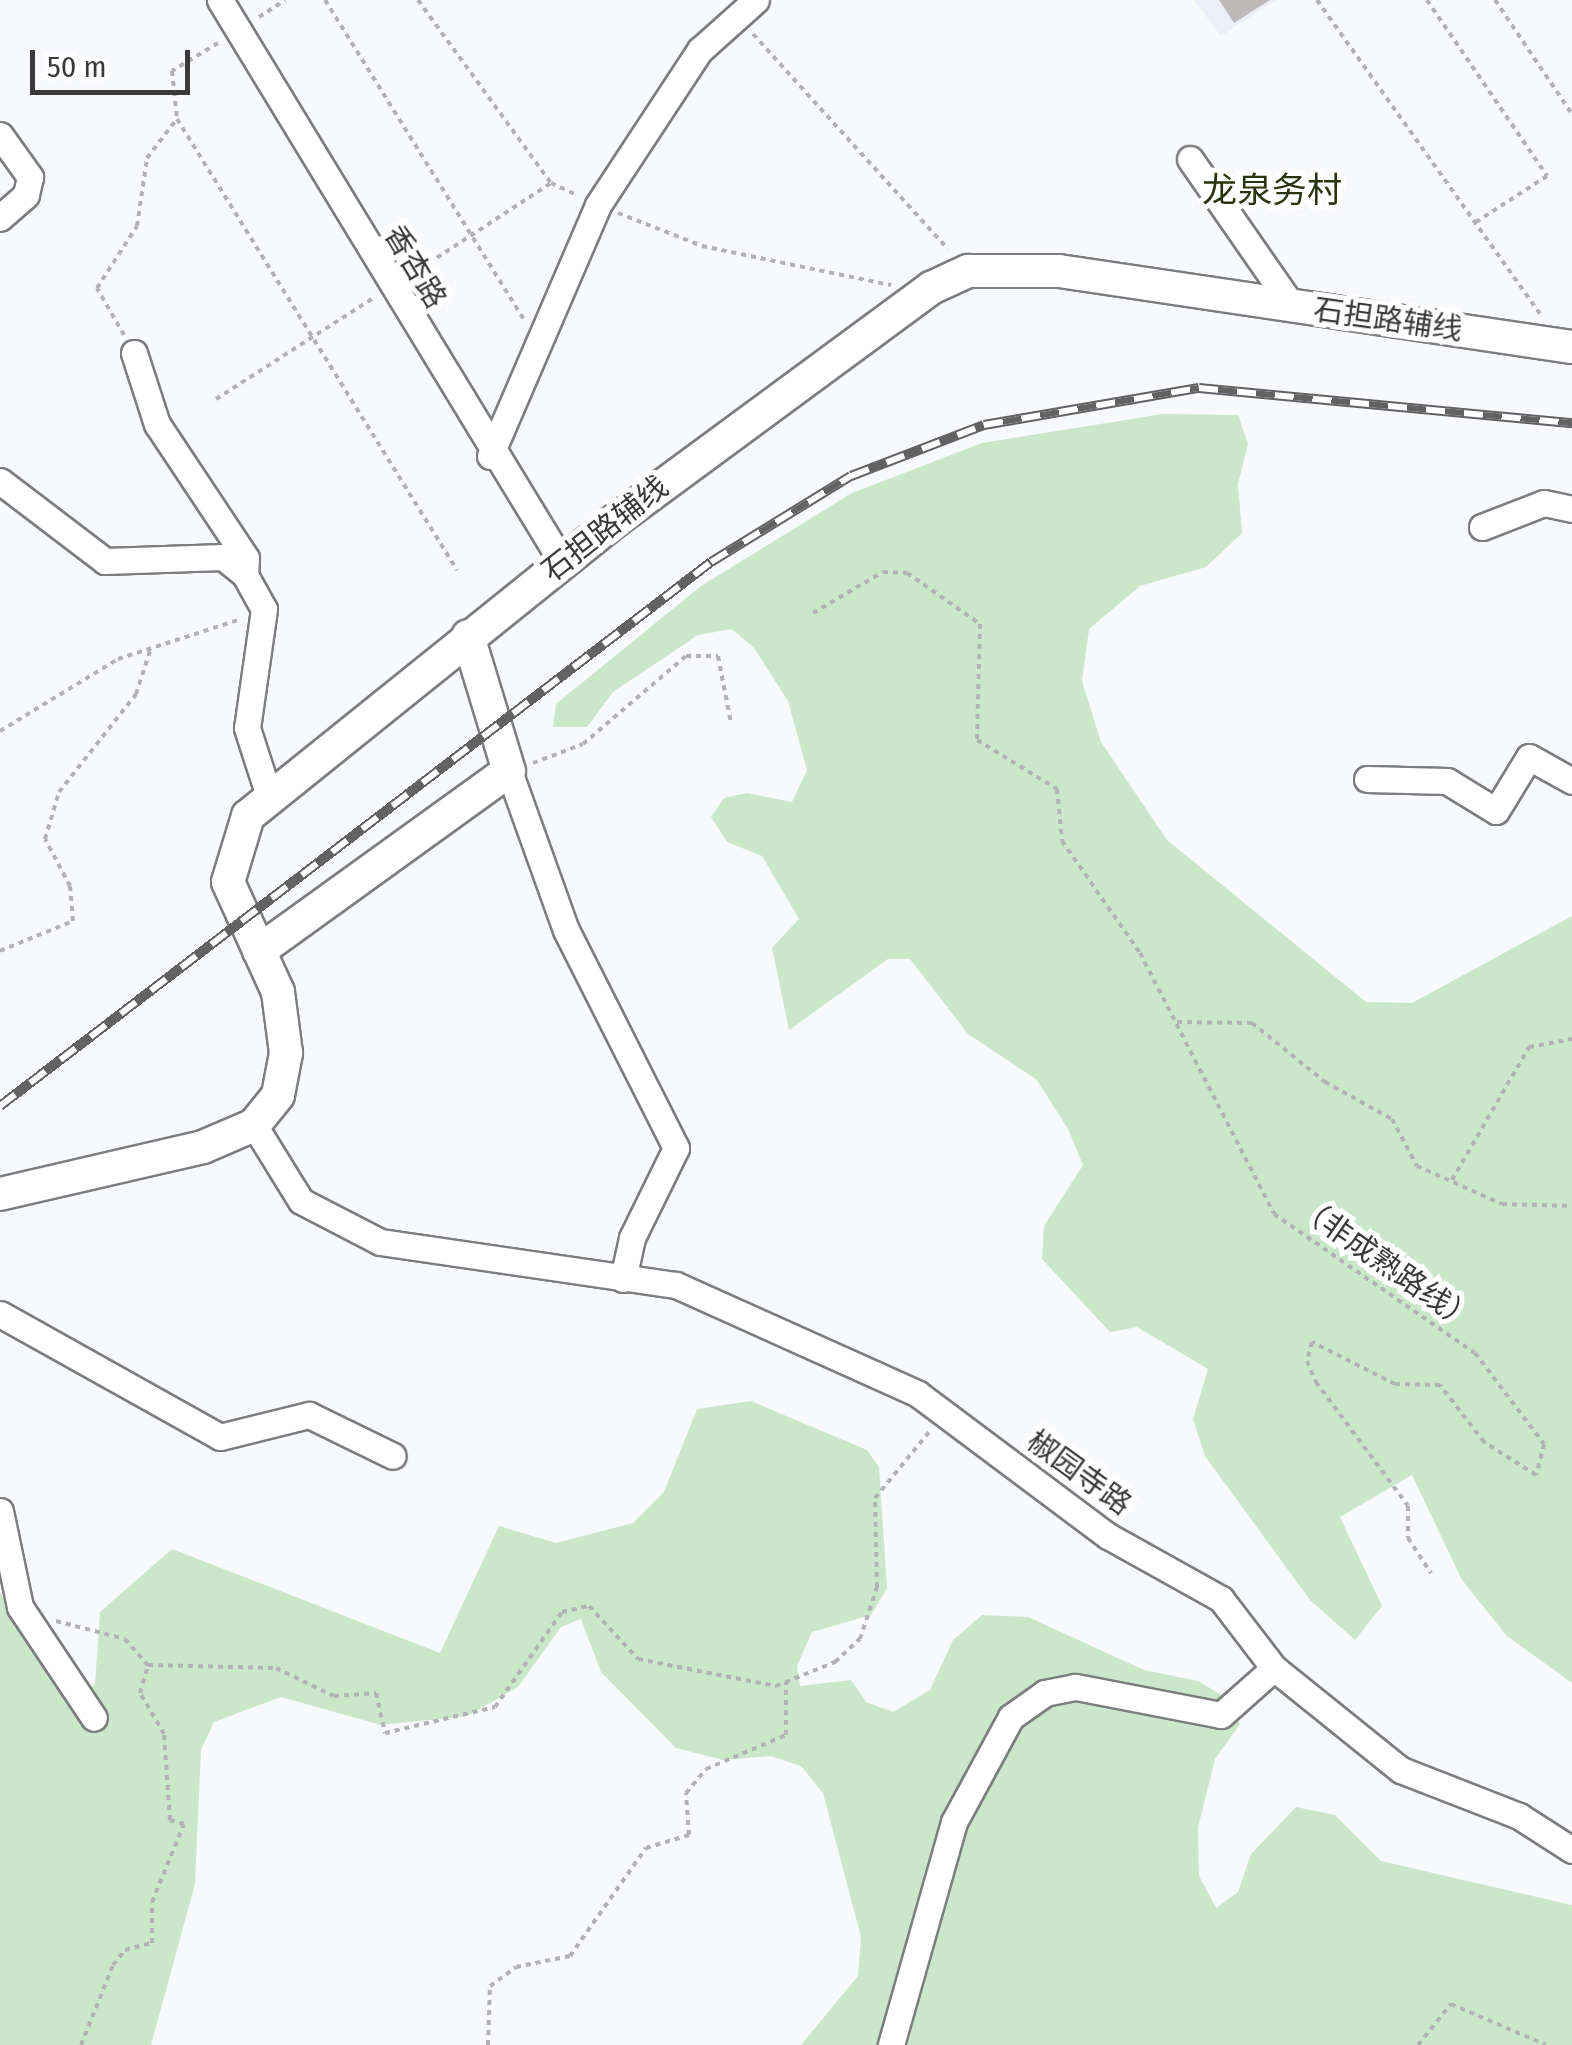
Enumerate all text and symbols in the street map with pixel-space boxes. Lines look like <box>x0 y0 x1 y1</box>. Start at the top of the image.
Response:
scale bar <box>35 30 195 92</box>
text: 50 m <box>47 49 107 85</box>
district label: 龙泉务村 <box>1202 169 1342 211</box>
street label: 香杏路 <box>376 219 454 315</box>
street label: 石担路辅线 <box>1311 292 1465 348</box>
street label: 石担路辅线 <box>535 469 675 589</box>
street label: （非成熟路线） <box>1290 1189 1482 1339</box>
street label: 椒园寺路 <box>1020 1423 1138 1523</box>

